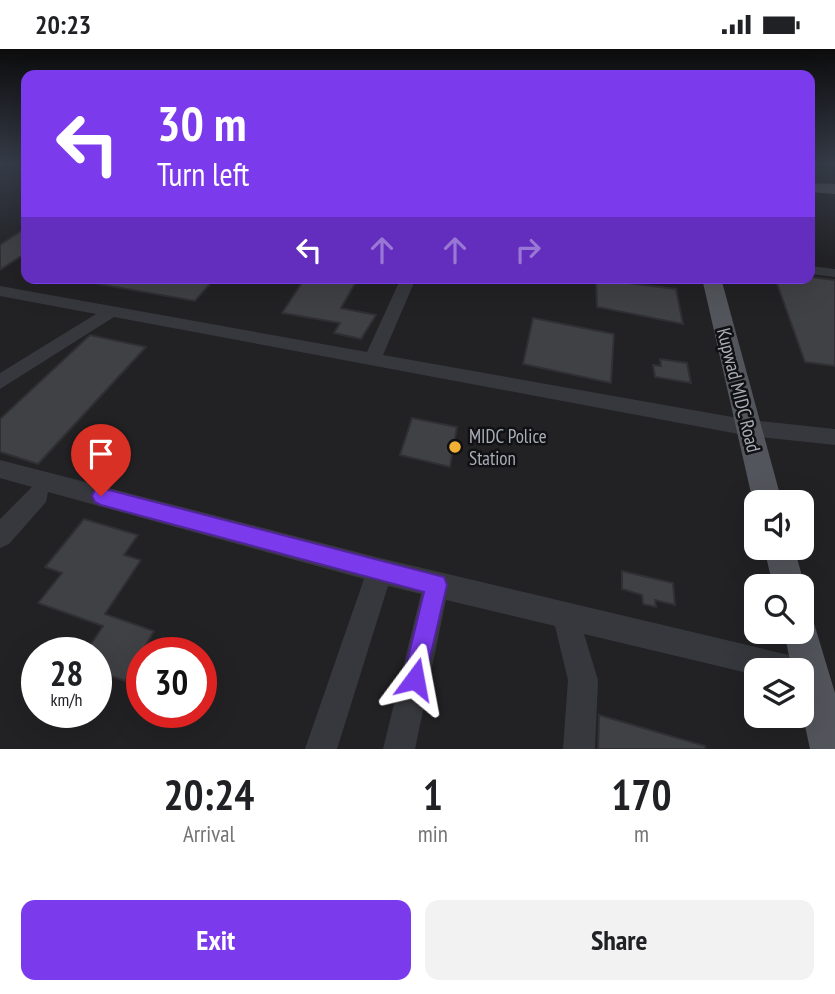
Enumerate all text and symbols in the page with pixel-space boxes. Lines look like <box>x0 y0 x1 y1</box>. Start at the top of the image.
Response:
text: 20:23 <box>35 8 91 41</box>
text: 30 m <box>157 91 246 155</box>
icon: left <box>42 98 133 189</box>
text: Turn left <box>157 153 249 195</box>
icon: left <box>290 231 328 269</box>
icon: ahead <box>363 231 401 269</box>
icon: ahead <box>436 231 474 269</box>
icon: right <box>509 231 547 269</box>
street label: Kupwad MIDC Road <box>712 325 766 455</box>
pin <box>71 424 131 496</box>
place label: MIDC Police Station <box>469 424 547 470</box>
icon: arrive <box>82 435 120 473</box>
marker: MIDC Police Station <box>447 439 463 455</box>
map controls <box>744 490 814 728</box>
button: sound <box>744 490 814 560</box>
button: search <box>744 574 814 644</box>
speed limit sign: 30 <box>126 637 217 728</box>
position arrow <box>378 642 452 716</box>
text: 28 <box>50 650 83 696</box>
button: layers <box>744 658 814 728</box>
text: km/h <box>51 688 82 711</box>
text: 20:24 <box>163 767 254 822</box>
text: 1 <box>423 767 443 822</box>
text: 170 <box>611 767 672 822</box>
text: Arrival <box>183 819 235 848</box>
text: min <box>418 819 448 848</box>
text: m <box>634 819 649 848</box>
button: Exit <box>21 900 411 980</box>
button: Share <box>425 900 814 980</box>

